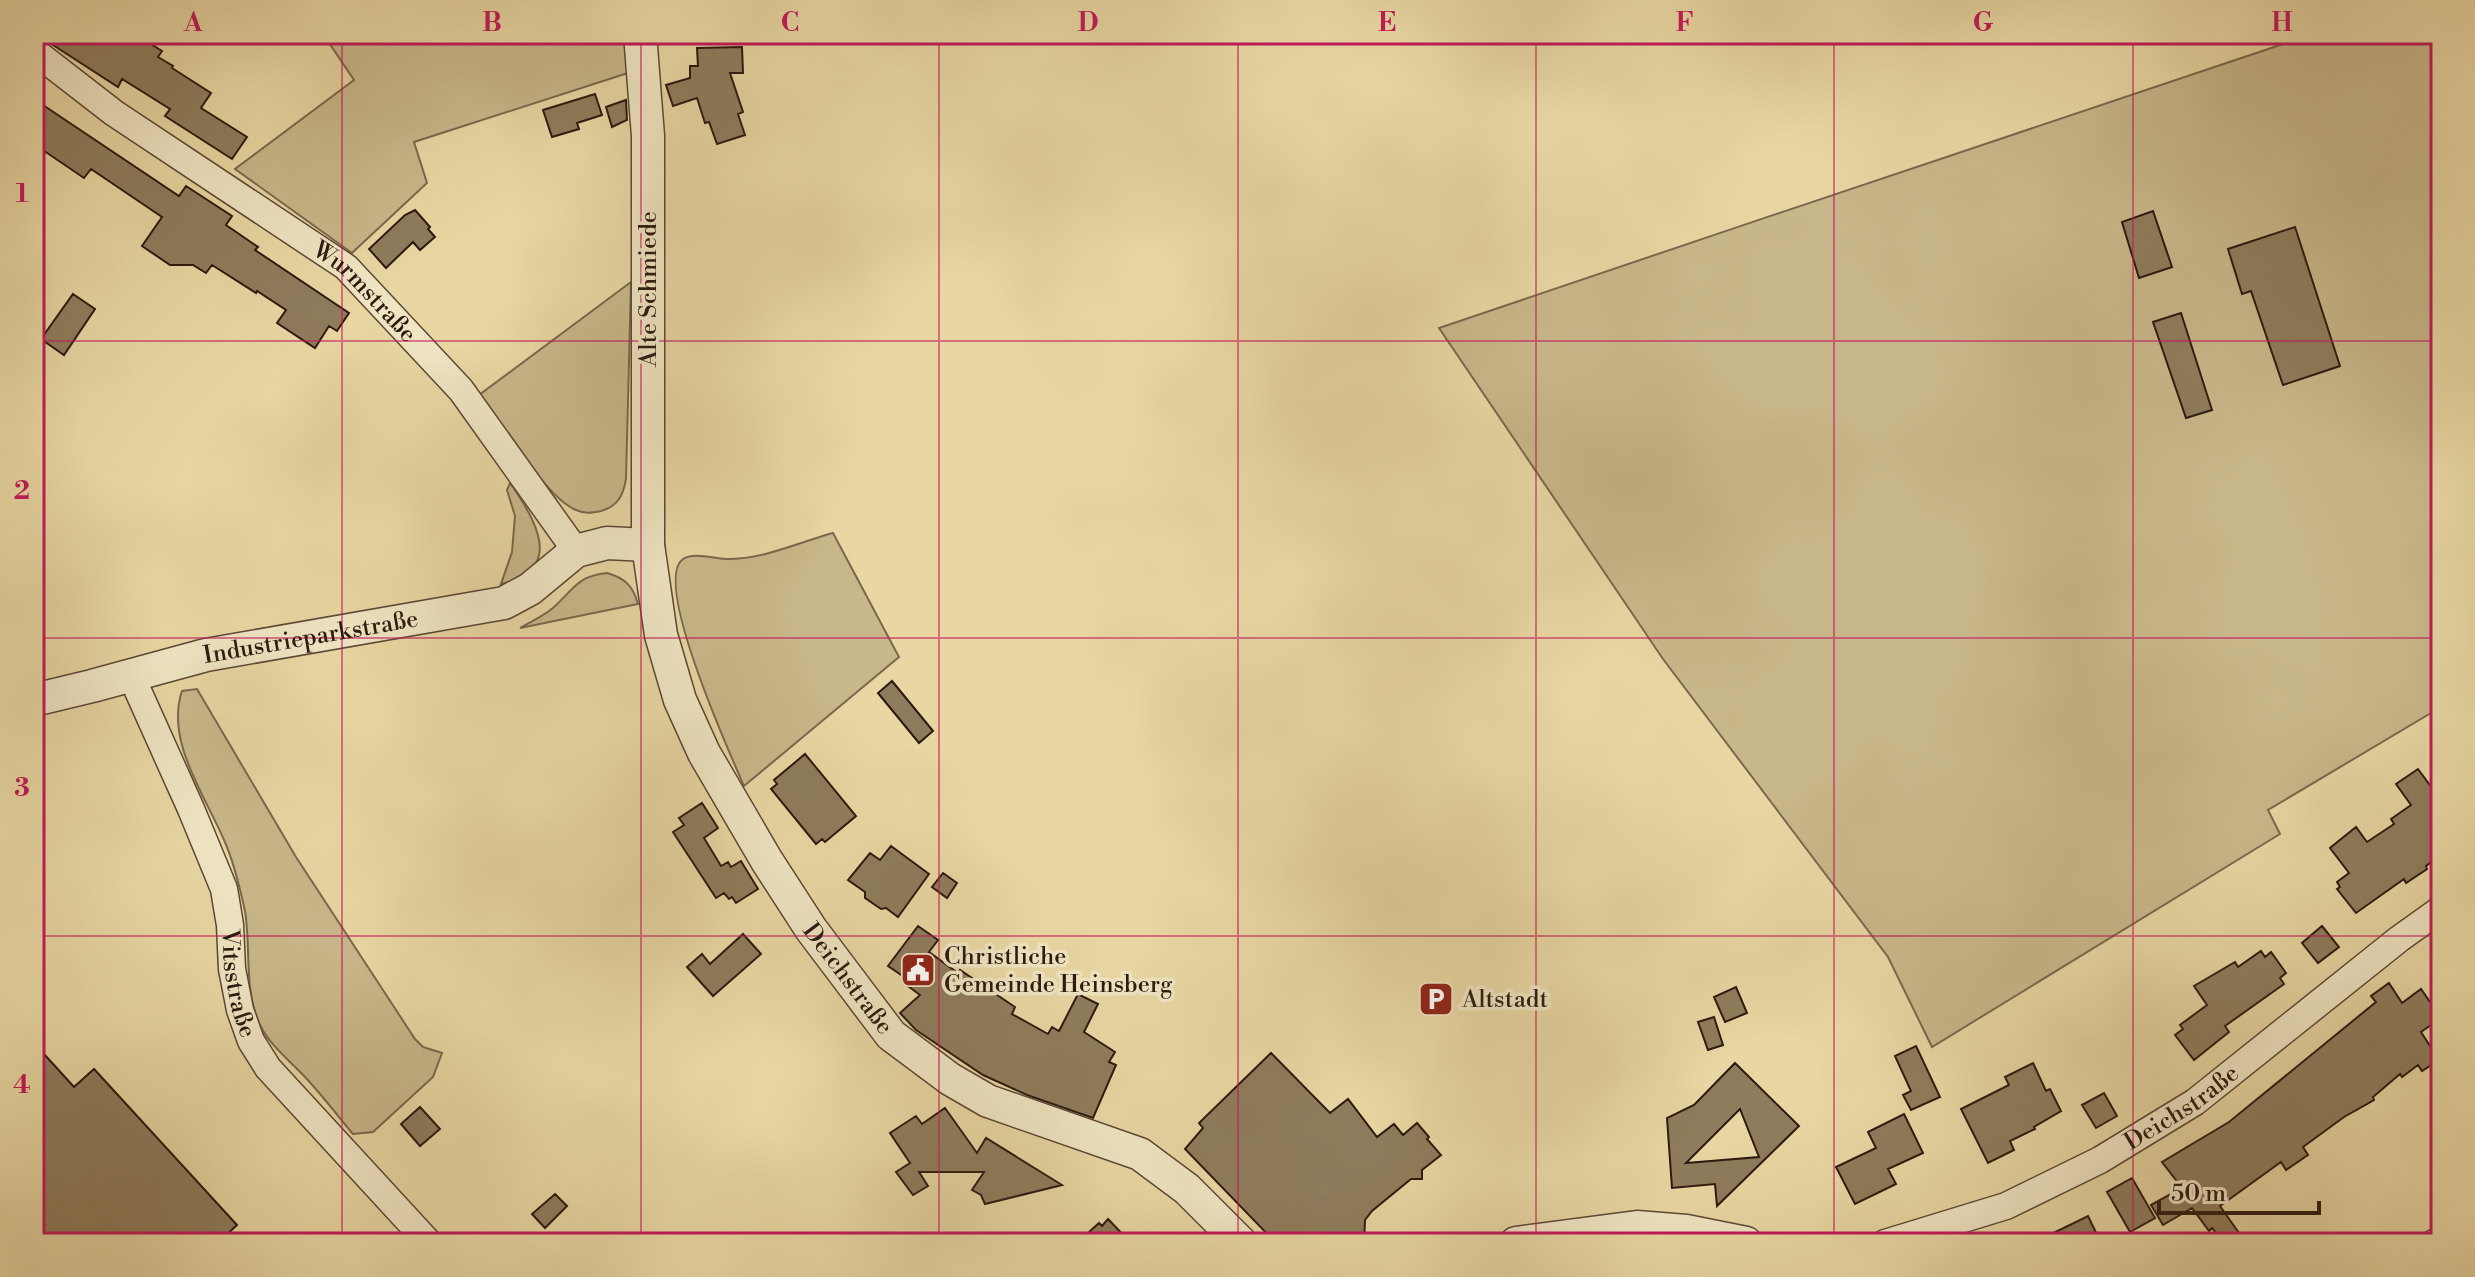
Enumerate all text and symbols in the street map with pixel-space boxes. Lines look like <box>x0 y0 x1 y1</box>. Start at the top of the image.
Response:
text: A <box>183 7 203 39</box>
text: B <box>482 7 502 39</box>
text: C <box>781 7 799 39</box>
text: D <box>1078 7 1098 39</box>
text: E <box>1378 7 1396 39</box>
text: F <box>1676 7 1694 39</box>
text: G <box>1973 7 1994 39</box>
text: H <box>2271 7 2293 39</box>
text: 1 <box>16 178 29 210</box>
street label: Alte Schmiede <box>634 211 664 368</box>
street label: Wurmstraße <box>306 235 423 349</box>
text: 2 <box>14 475 30 507</box>
street label: Industrieparkstraße <box>201 604 421 671</box>
text: 3 <box>14 772 30 804</box>
street label: Deichstraße <box>796 917 899 1041</box>
street label: Vitsstraße <box>214 928 263 1042</box>
place label: Christliche Gemeinde Heinsberg <box>944 942 1173 1000</box>
public building icon: Christliche Gemeinde Heinsberg <box>899 951 937 989</box>
parking icon: Altstadt <box>1417 980 1455 1018</box>
place label: Altstadt <box>1461 985 1548 1015</box>
street label: Deichstraße <box>2119 1059 2245 1158</box>
text: 4 <box>13 1069 31 1101</box>
scale bar <box>2159 1165 2319 1215</box>
text: 50 m <box>2171 1179 2226 1209</box>

